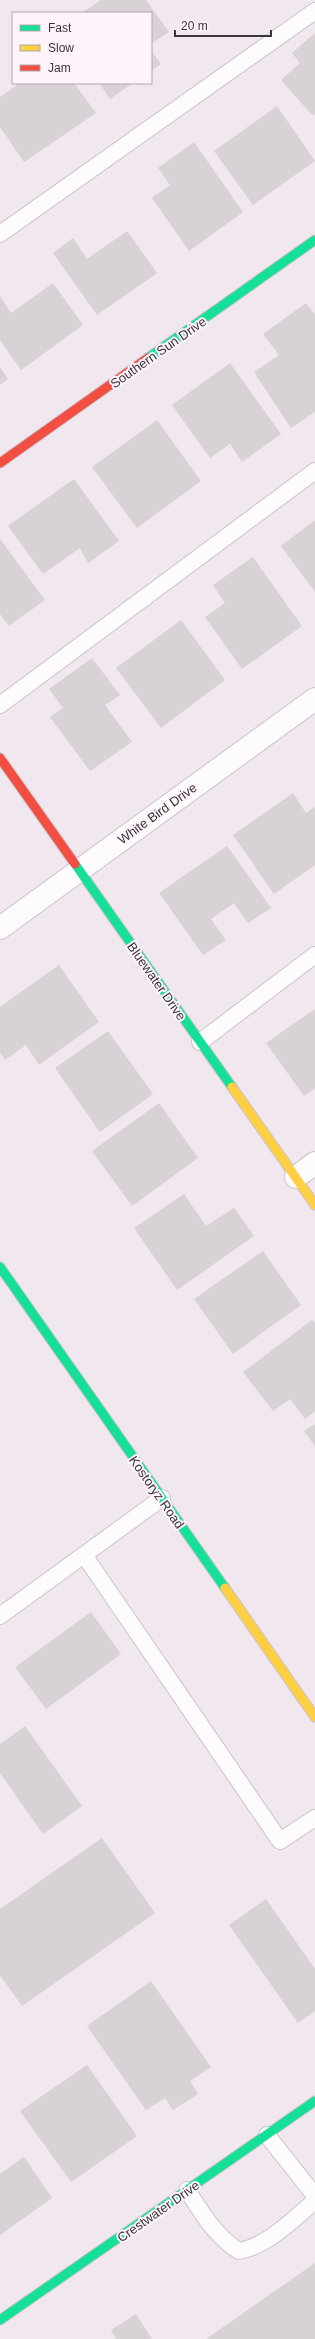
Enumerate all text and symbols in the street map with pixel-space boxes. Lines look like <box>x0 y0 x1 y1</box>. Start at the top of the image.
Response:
legend <box>12 12 152 84</box>
scale bar <box>175 12 271 38</box>
text: 20 m <box>181 19 208 33</box>
text: Fast <box>48 21 72 35</box>
text: Slow <box>48 41 74 55</box>
text: Jam <box>48 61 71 75</box>
street label: Southern Sun Drive <box>108 314 209 391</box>
street label: White Bird Drive <box>115 780 200 847</box>
street label: Bluewater Drive <box>124 939 189 1023</box>
street label: Kostoryz Road <box>126 1453 187 1532</box>
street label: Crestwater Drive <box>114 2178 202 2245</box>

